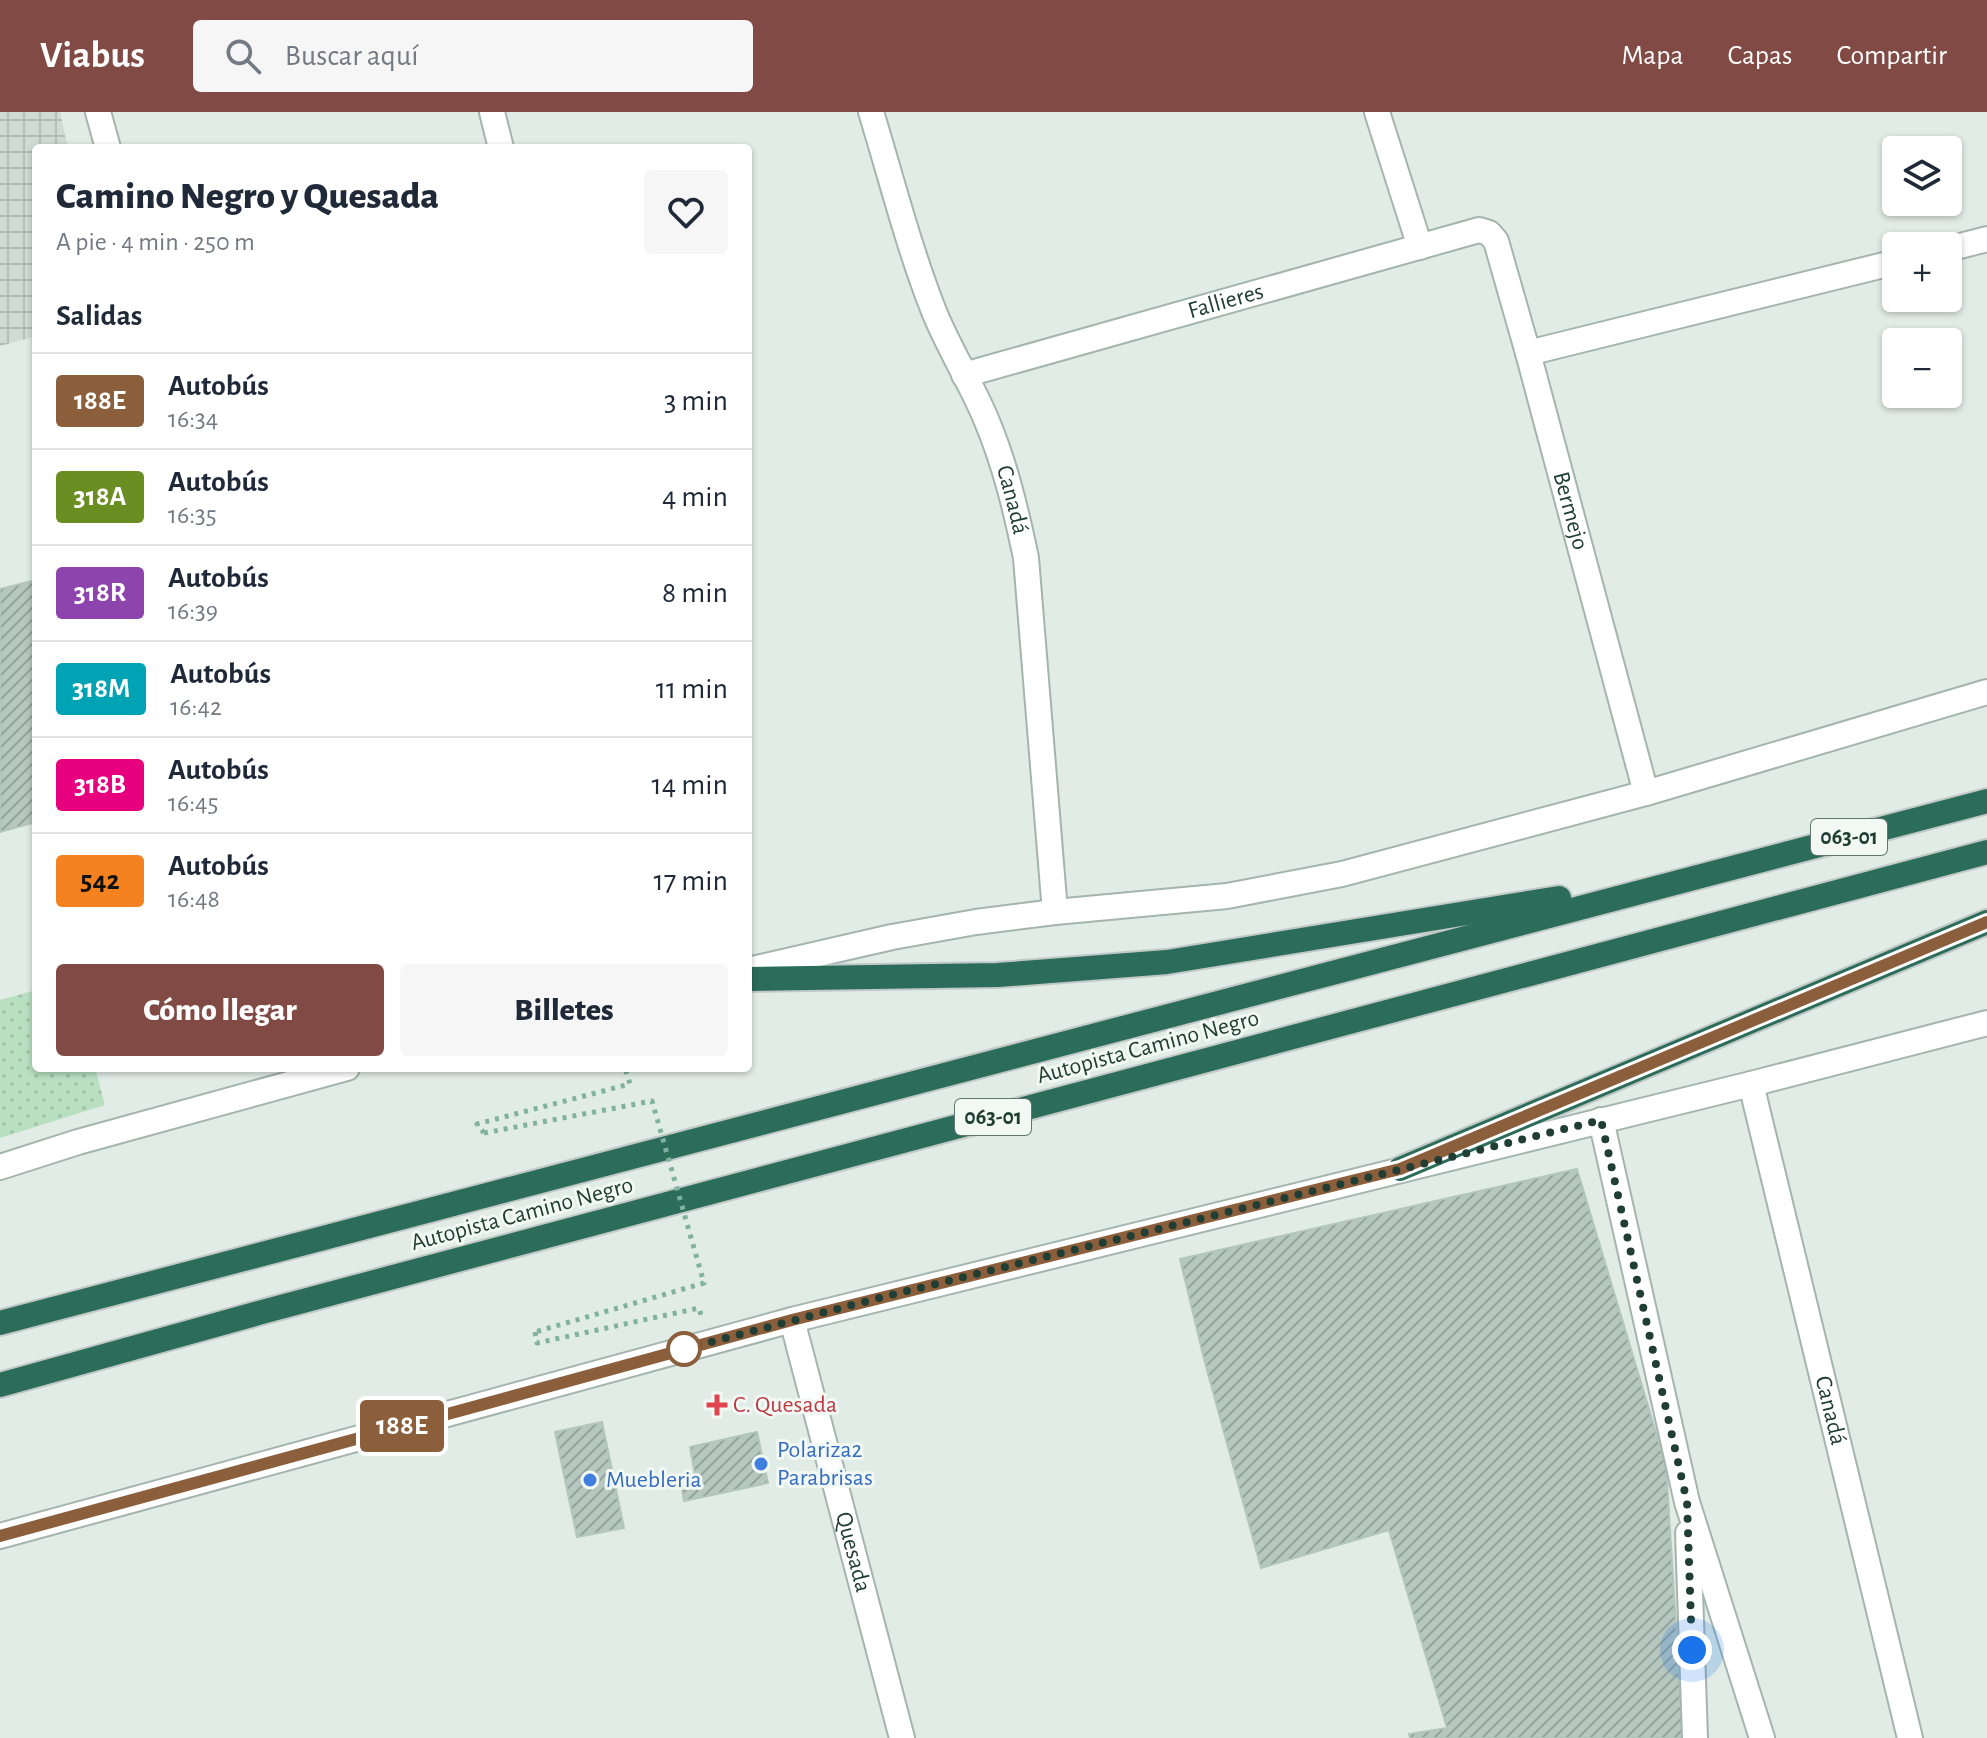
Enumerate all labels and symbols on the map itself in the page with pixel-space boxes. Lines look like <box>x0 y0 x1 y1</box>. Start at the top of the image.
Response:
street label: Fallieres <box>1185 279 1266 323</box>
street label: Canadá <box>992 463 1033 537</box>
street label: Bermejo <box>1548 469 1592 553</box>
road number: 063-01 <box>1811 819 1887 855</box>
street label: Autopista Camino Negro <box>1034 1006 1262 1088</box>
road number: 063-01 <box>955 1099 1031 1135</box>
street label: Autopista Camino Negro <box>408 1173 636 1255</box>
unlabelled marker <box>667 1332 701 1366</box>
street label: Canadá <box>1810 1373 1850 1448</box>
place label: C. Quesada <box>733 1393 837 1417</box>
marker: C. Quesada <box>708 1396 726 1414</box>
line badge: 188E <box>346 1400 458 1452</box>
place label: Polariza2 Parabrisas <box>777 1438 873 1490</box>
marker: Polariza2 Parabrisas <box>752 1455 770 1473</box>
place label: Muebleria <box>606 1468 702 1492</box>
marker: Muebleria <box>581 1471 599 1489</box>
street label: Quesada <box>831 1509 875 1595</box>
your location <box>1672 1630 1712 1670</box>

